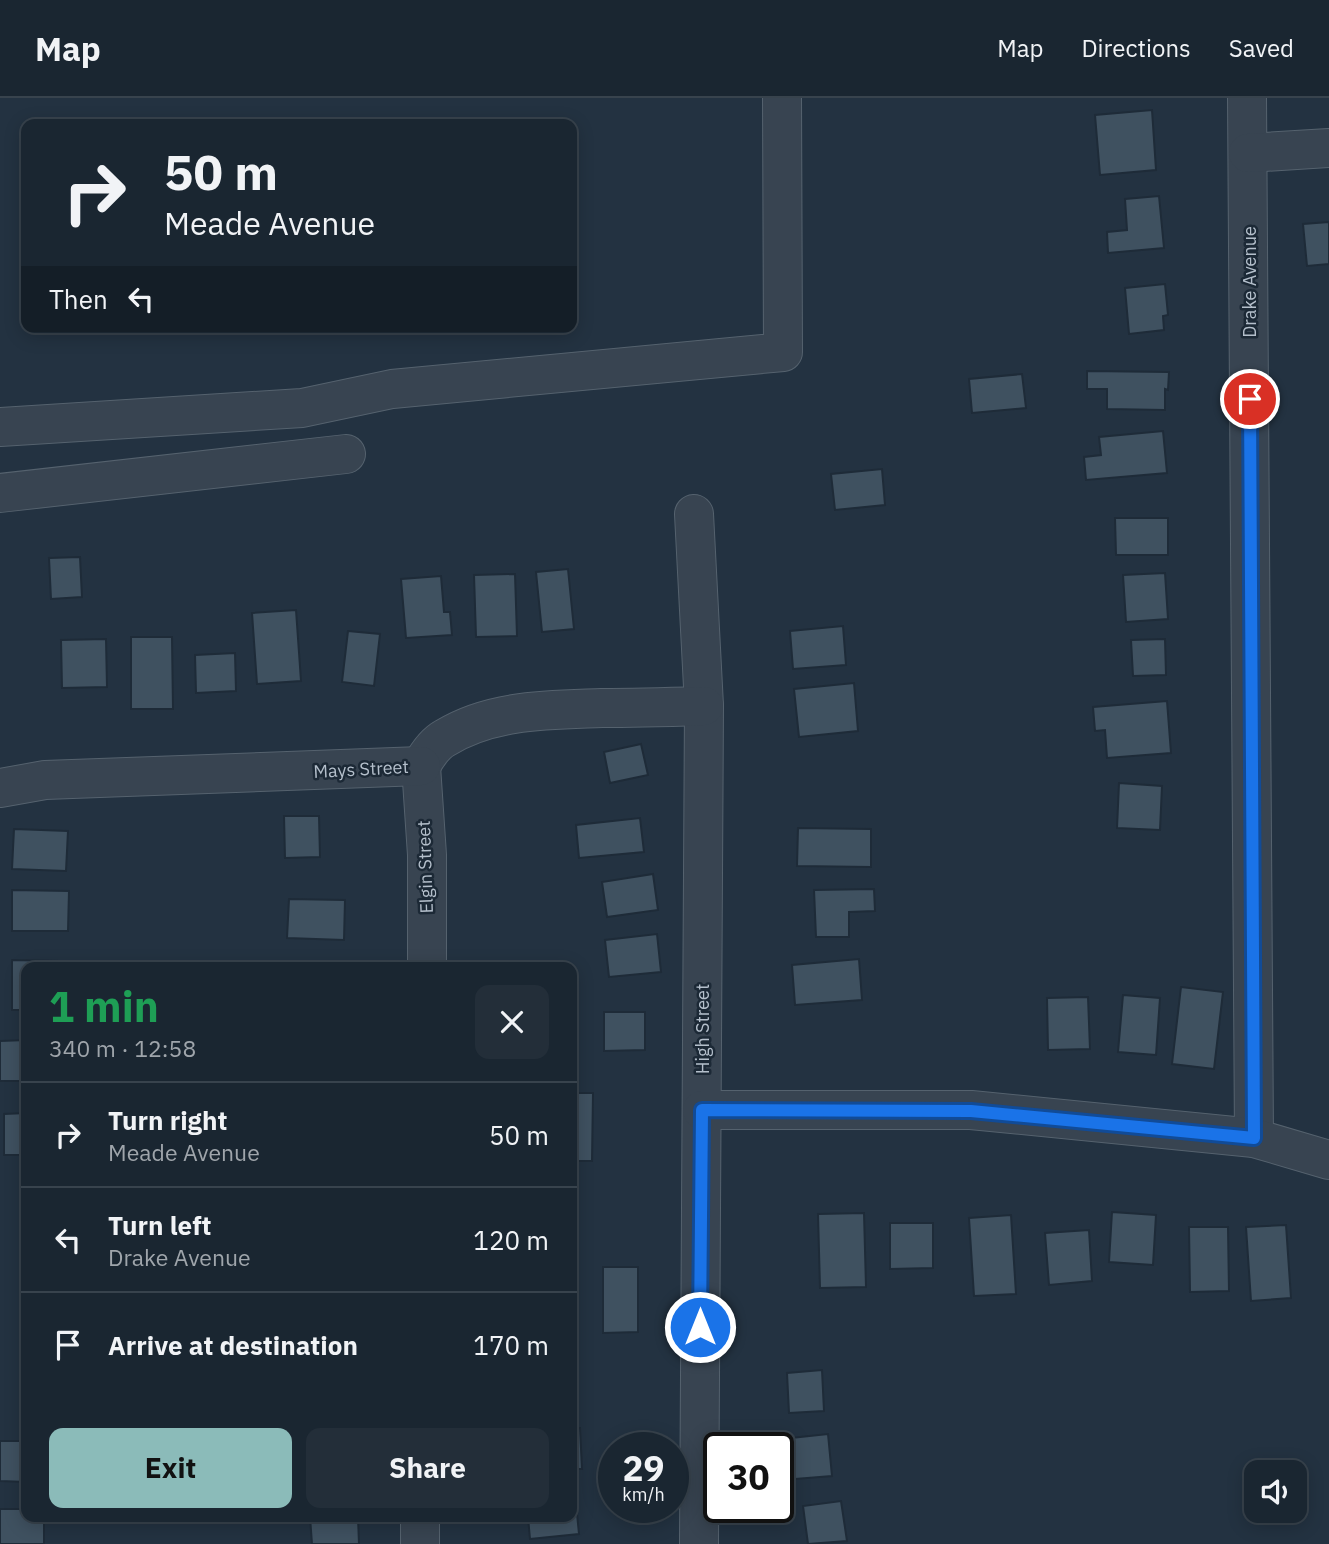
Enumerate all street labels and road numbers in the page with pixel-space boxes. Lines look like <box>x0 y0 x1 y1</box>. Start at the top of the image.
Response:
street label: Drake Avenue <box>1238 226 1261 338</box>
street label: Mays Street <box>313 755 409 783</box>
street label: Elgin Street <box>412 820 438 914</box>
street label: High Street <box>691 984 714 1074</box>

